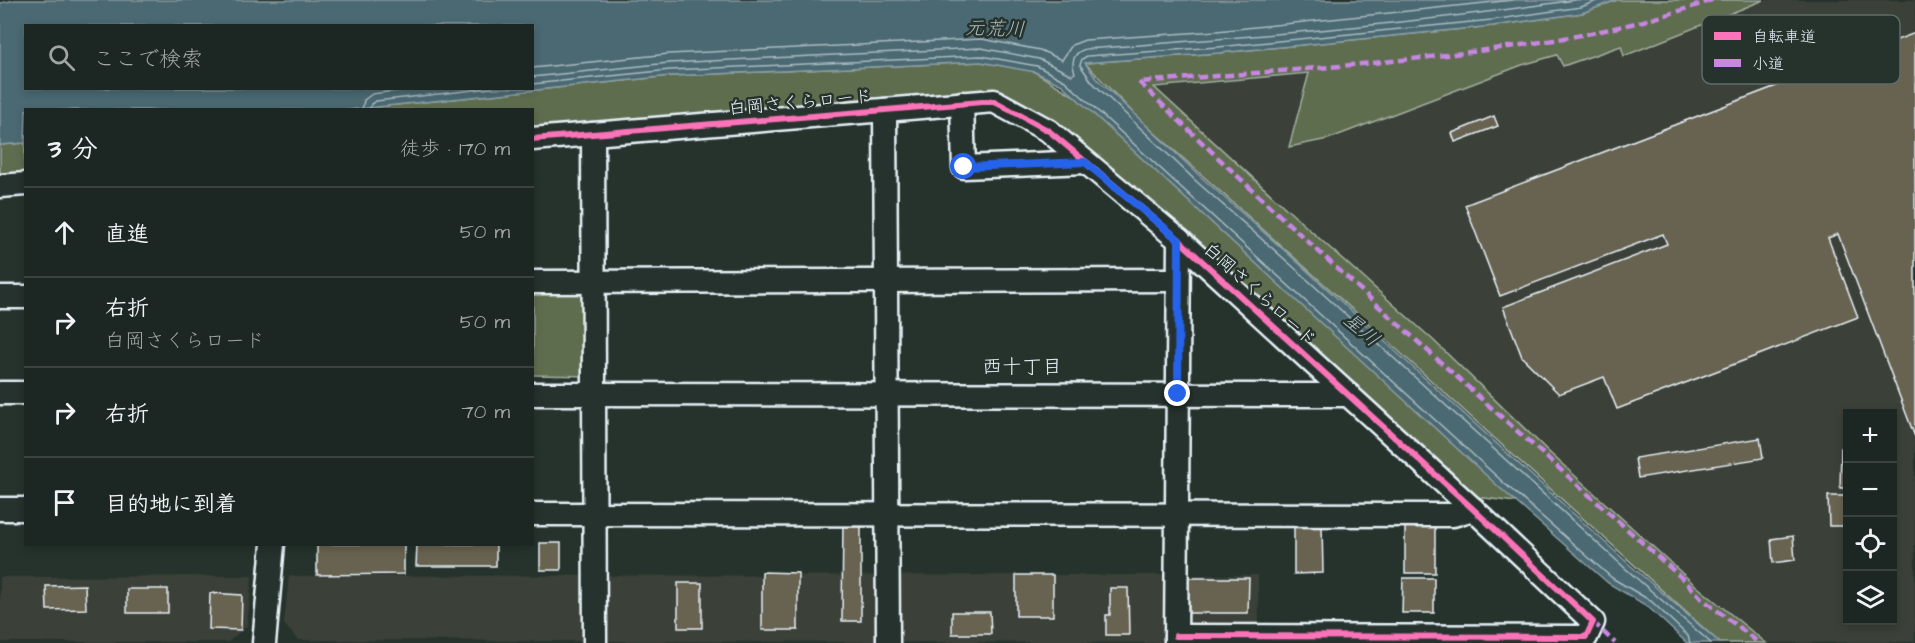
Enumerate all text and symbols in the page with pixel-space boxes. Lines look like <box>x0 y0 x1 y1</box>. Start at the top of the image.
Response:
water label: 元荒川 <box>964 14 1025 44</box>
legend <box>1702 15 1900 84</box>
search box <box>24 24 534 90</box>
text: 自転車道 <box>1752 26 1816 48</box>
icon: search <box>45 41 78 74</box>
text: ここで検索 <box>93 44 203 75</box>
text: 小道 <box>1752 53 1784 75</box>
street label: 白岡さくらロード <box>727 84 873 121</box>
text: 3 分 <box>48 131 98 167</box>
text: 徒歩 · 170 m <box>400 135 510 163</box>
route start <box>950 153 976 179</box>
icon: ahead <box>48 216 81 249</box>
text: 50 m <box>460 218 510 246</box>
text: 直進 <box>105 219 149 250</box>
street label: 白岡さくらロード <box>1198 237 1322 352</box>
text: 右折 <box>105 293 149 324</box>
icon: right <box>48 306 81 339</box>
water label: 星川 <box>1337 306 1386 353</box>
text: 50 m <box>460 308 510 336</box>
text: 白岡さくらロード <box>105 327 265 355</box>
district label: 西十丁目 <box>982 353 1062 381</box>
route end <box>1164 380 1190 406</box>
icon: right <box>48 396 81 429</box>
text: 70 m <box>462 398 510 426</box>
text: 右折 <box>105 399 149 430</box>
map controls <box>1843 409 1897 625</box>
button: + <box>1843 409 1897 463</box>
button: − <box>1843 463 1897 517</box>
icon: arrive <box>48 486 81 519</box>
text: 目的地に到着 <box>105 489 237 520</box>
button: locate <box>1843 517 1897 571</box>
button: layers <box>1843 571 1897 625</box>

